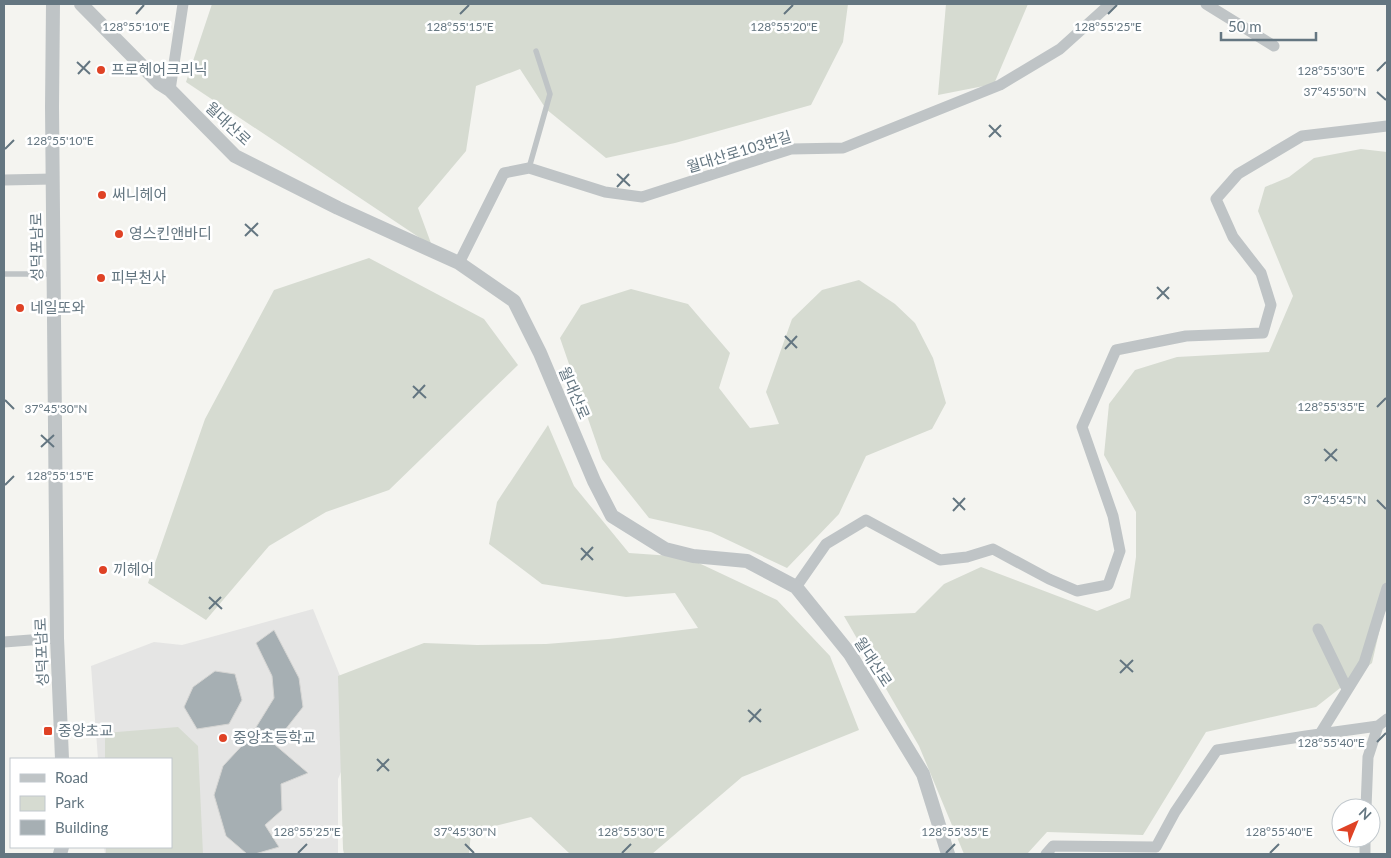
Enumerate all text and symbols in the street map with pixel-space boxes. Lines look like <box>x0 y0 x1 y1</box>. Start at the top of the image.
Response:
scale bar <box>1221 10 1316 42</box>
text: 50 m <box>1228 17 1262 35</box>
text: 128°55'10"E <box>102 19 170 34</box>
text: 128°55'15"E <box>426 19 494 34</box>
text: 128°55'20"E <box>750 19 818 34</box>
text: 128°55'25"E <box>1074 19 1142 34</box>
place label: 프로헤어크리닉 <box>111 60 208 78</box>
text: 128°55'30"E <box>1297 63 1365 78</box>
marker: 프로헤어크리닉 <box>95 64 107 76</box>
text: 37°45'50"N <box>1304 84 1366 99</box>
street label: 월대산로 <box>202 98 255 149</box>
street label: 월대산로103번길 <box>684 127 793 176</box>
text: 128°55'10"E <box>26 133 94 148</box>
place label: 써니헤어 <box>112 185 167 203</box>
marker: 써니헤어 <box>96 189 108 201</box>
street label: 성덕포남로 <box>26 212 46 282</box>
place label: 영스킨앤바디 <box>129 224 212 242</box>
marker: 영스킨앤바디 <box>113 228 125 240</box>
place label: 피부천사 <box>111 268 166 286</box>
marker: 피부천사 <box>95 272 107 284</box>
place label: 네일또와 <box>30 298 85 316</box>
marker: 네일또와 <box>14 302 26 314</box>
street label: 월대산로 <box>556 364 594 422</box>
text: 128°55'35"E <box>1297 399 1365 414</box>
text: 37°45'30"N <box>25 401 87 416</box>
text: 128°55'15"E <box>26 468 94 483</box>
text: 37°45'45"N <box>1304 492 1366 507</box>
place label: 끼헤어 <box>113 560 154 578</box>
marker: 끼헤어 <box>97 564 109 576</box>
street label: 성덕포남로 <box>31 617 51 687</box>
street label: 월대산로 <box>851 633 896 690</box>
place label: 중앙초교 <box>58 721 113 739</box>
marker: 중앙초교 <box>42 725 54 737</box>
place label: 중앙초등학교 <box>233 728 316 746</box>
marker: 중앙초등학교 <box>217 732 229 744</box>
text: 128°55'40"E <box>1297 735 1365 750</box>
legend <box>10 758 172 848</box>
text: Road <box>55 768 88 786</box>
text: Park <box>55 793 85 811</box>
north arrow <box>1331 798 1381 848</box>
text: N <box>1356 803 1375 823</box>
text: Building <box>55 818 108 836</box>
text: 128°55'25"E <box>273 824 341 839</box>
text: 37°45'30"N <box>434 824 496 839</box>
text: 128°55'30"E <box>597 824 665 839</box>
text: 128°55'35"E <box>921 824 989 839</box>
text: 128°55'40"E <box>1245 824 1313 839</box>

